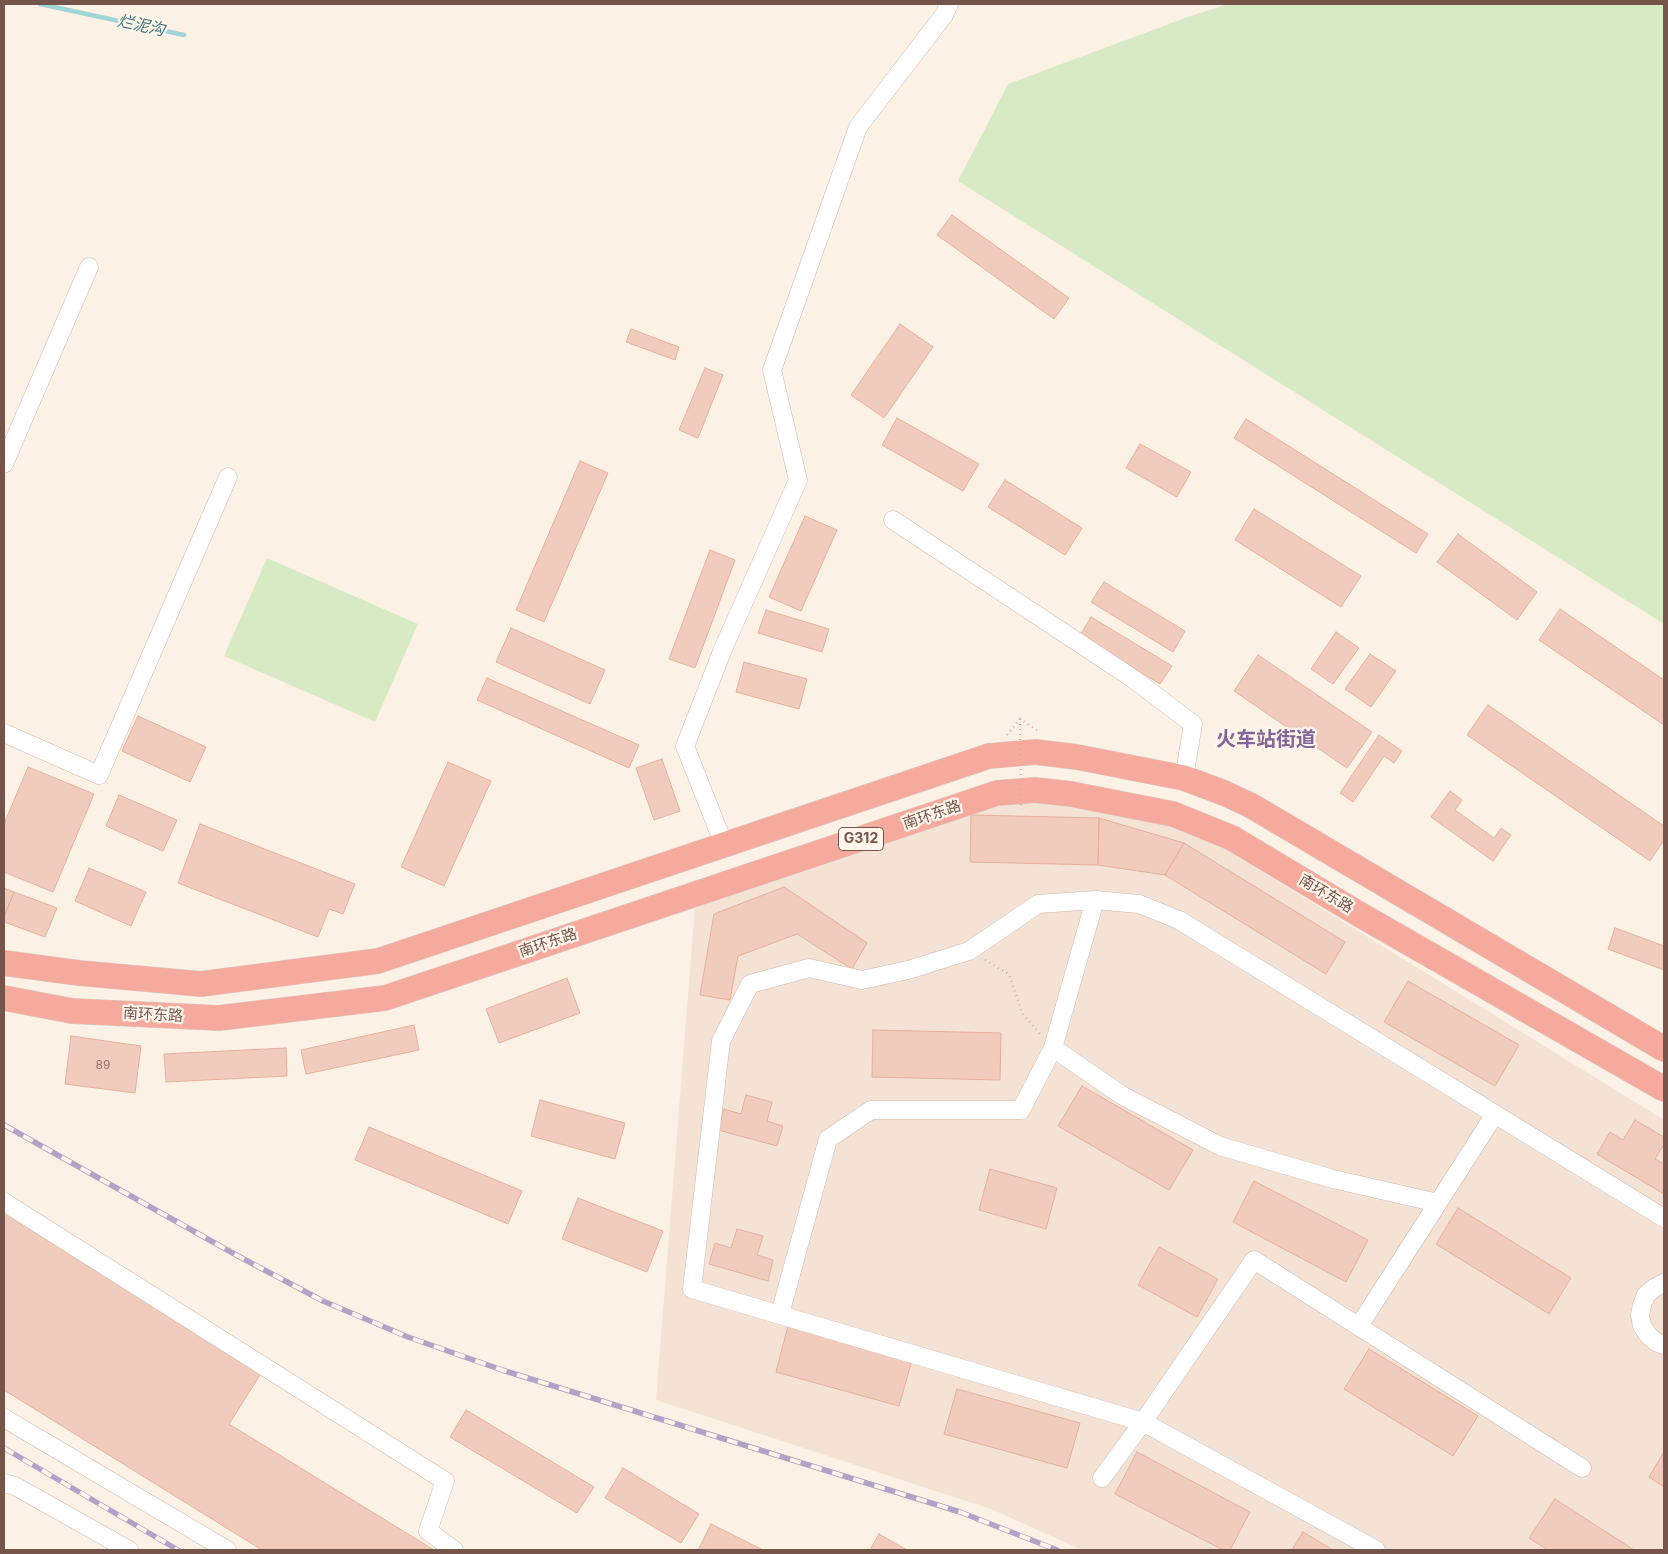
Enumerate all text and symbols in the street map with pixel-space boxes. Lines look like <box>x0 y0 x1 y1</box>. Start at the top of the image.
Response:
water label: 烂泥沟 <box>116 12 166 40</box>
district label: 火车站街道 <box>1216 728 1316 752</box>
street label: 南环东路 <box>901 797 963 833</box>
road number: G312 <box>838 828 884 851</box>
street label: 南环东路 <box>1296 871 1356 917</box>
street label: 南环东路 <box>517 925 579 961</box>
street label: 南环东路 <box>123 1004 183 1026</box>
house number: 89 <box>96 1058 110 1072</box>

